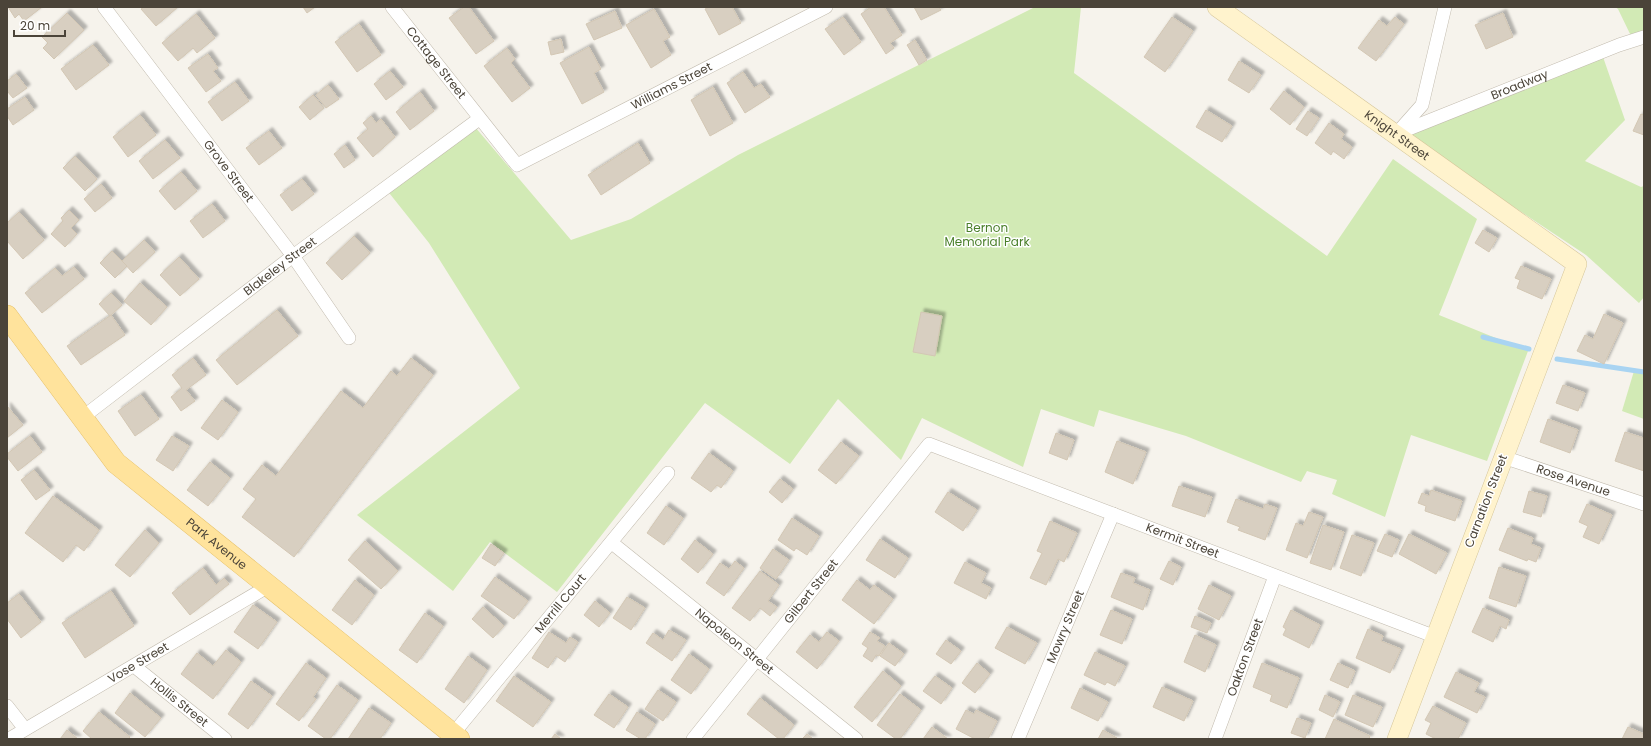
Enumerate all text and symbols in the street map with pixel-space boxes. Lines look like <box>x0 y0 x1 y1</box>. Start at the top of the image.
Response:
scale bar <box>14 12 65 38</box>
text: 20 m <box>20 17 50 34</box>
street label: Cottage Street <box>403 23 470 102</box>
street label: Williams Street <box>628 58 715 113</box>
street label: Broadway <box>1488 65 1551 103</box>
street label: Knight Street <box>1361 106 1433 164</box>
street label: Grove Street <box>200 136 258 205</box>
park label: Bernon Memorial Park <box>944 219 1030 250</box>
street label: Blakeley Street <box>240 233 320 299</box>
street label: Carnation Street <box>1460 452 1511 550</box>
street label: Rose Avenue <box>1534 460 1613 500</box>
street label: Park Avenue <box>183 514 251 573</box>
street label: Kermit Street <box>1144 518 1222 562</box>
street label: Gilbert Street <box>780 555 842 627</box>
street label: Merrill Court <box>531 570 590 637</box>
street label: Mowry Street <box>1042 587 1088 665</box>
street label: Napoleon Street <box>692 604 778 678</box>
street label: Oakton Street <box>1222 616 1267 699</box>
street label: Vose Street <box>104 638 172 687</box>
street label: Hollis Street <box>147 674 212 730</box>

